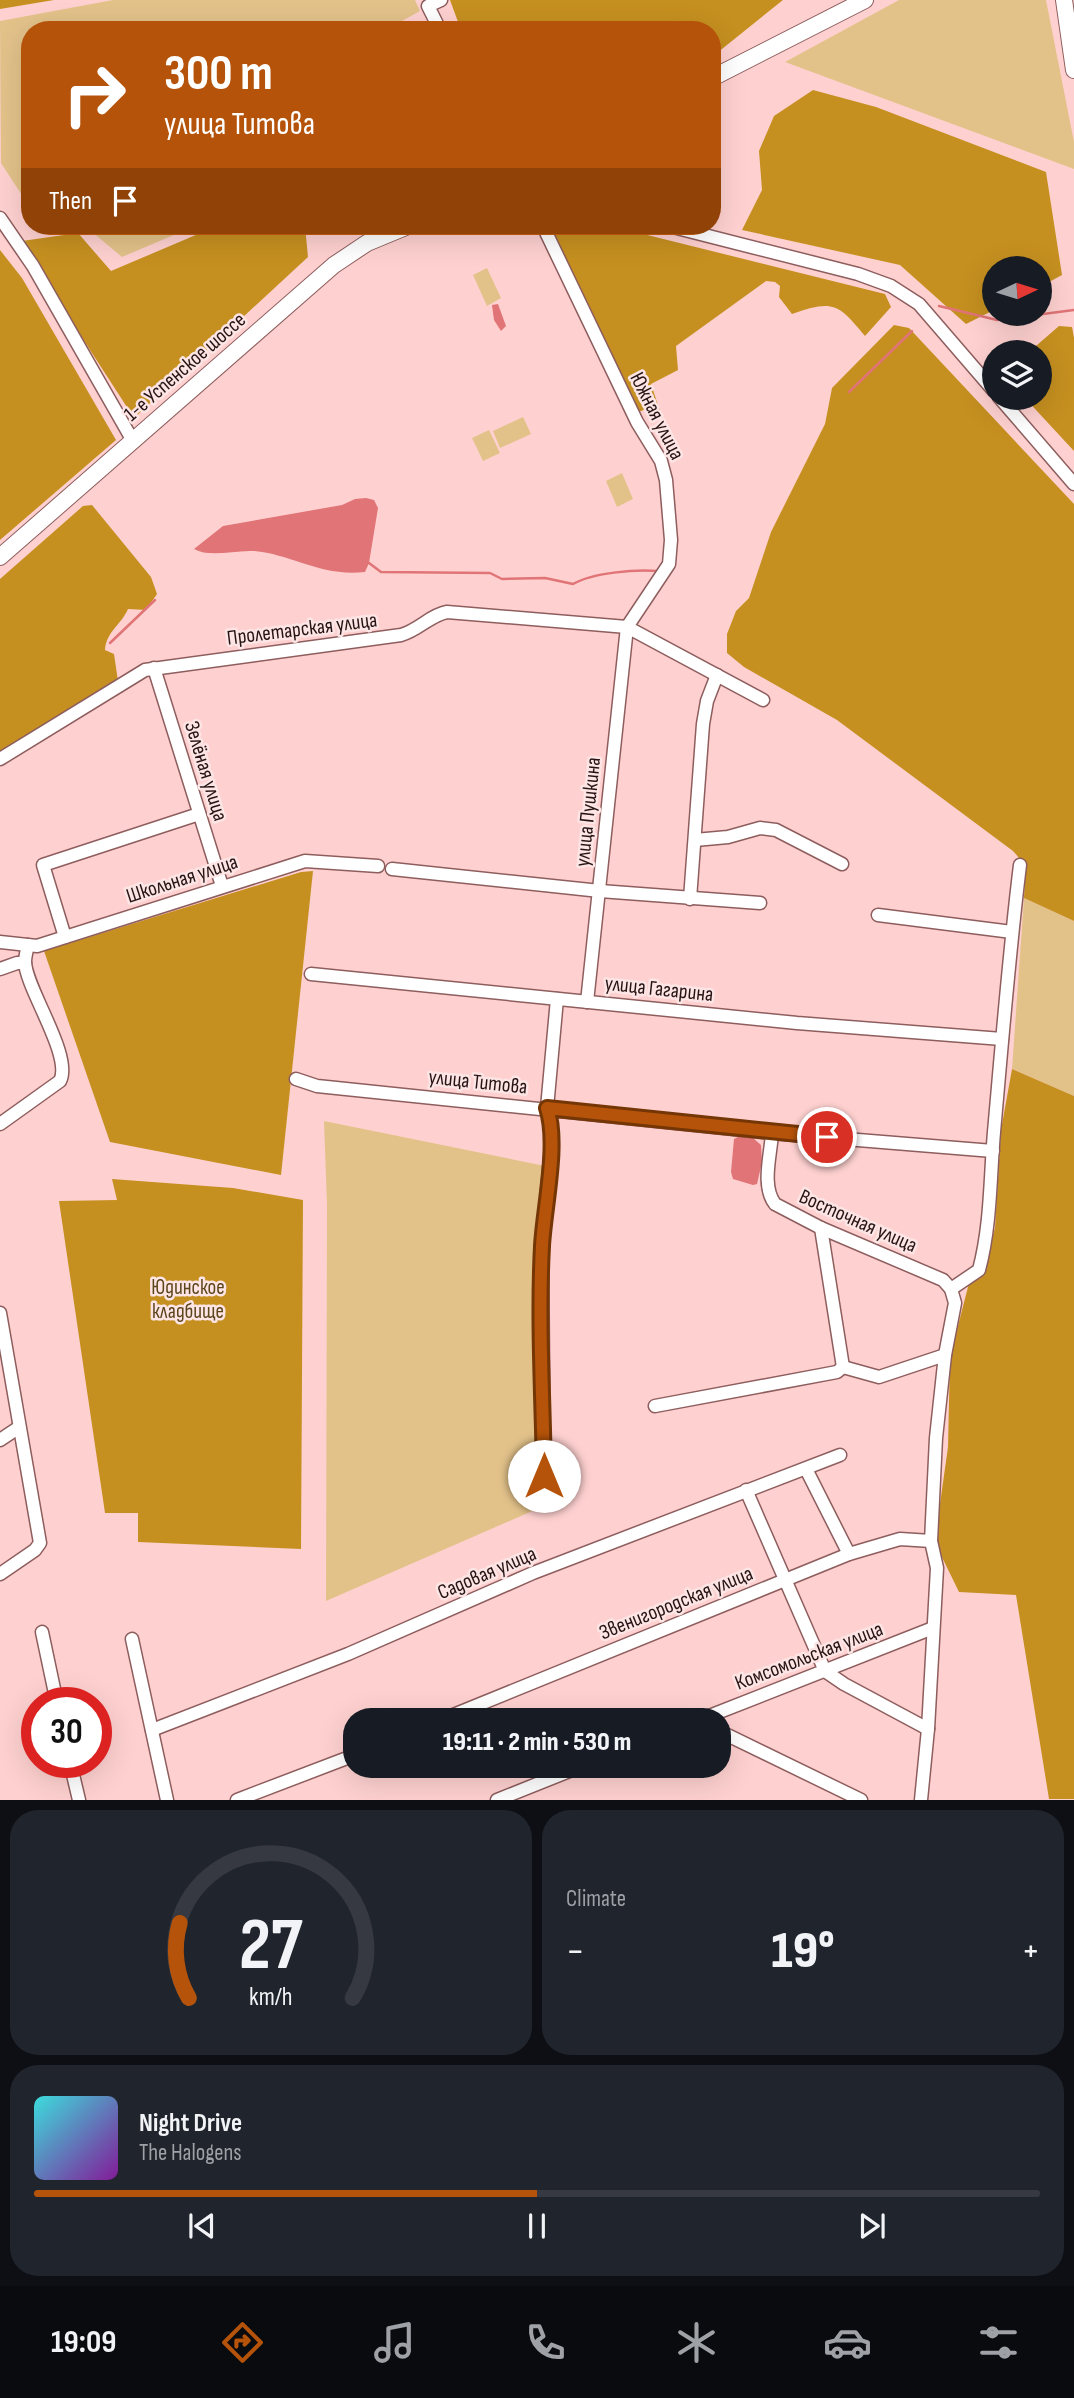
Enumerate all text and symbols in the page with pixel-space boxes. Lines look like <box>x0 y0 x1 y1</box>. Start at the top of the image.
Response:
text: 300 m <box>164 45 273 104</box>
icon: right <box>49 49 140 140</box>
text: улица Титова <box>164 105 315 144</box>
icon: arrive <box>106 182 144 220</box>
text: Then <box>49 186 92 217</box>
north arrow <box>982 256 1052 326</box>
map controls <box>982 256 1052 410</box>
street label: 1-е Успенское шоссе <box>119 307 251 427</box>
button: layers <box>982 340 1052 410</box>
street label: Южная улица <box>624 368 690 464</box>
street label: Пролетарская улица <box>226 607 378 651</box>
street label: Зелёная улица <box>179 718 233 824</box>
street label: улица Пушкина <box>570 756 606 868</box>
street label: Школьная улица <box>123 849 241 909</box>
street label: улица Гагарина <box>604 971 714 1007</box>
street label: улица Титова <box>427 1064 529 1100</box>
pin <box>797 1107 857 1167</box>
icon: arrive <box>808 1118 846 1156</box>
street label: Восточная улица <box>795 1184 921 1258</box>
park label: Юдинское кладбище <box>151 1275 225 1324</box>
position arrow <box>507 1439 581 1513</box>
street label: Садовая улица <box>434 1541 540 1605</box>
street label: Звенигородская улица <box>596 1561 756 1645</box>
street label: Комсомольская улица <box>732 1616 886 1696</box>
speed limit sign: 30 <box>21 1687 112 1778</box>
text: 19:11 · 2 min · 530 m <box>443 1727 631 1758</box>
text: Climate <box>566 1885 626 1913</box>
text: 27 <box>239 1903 303 1991</box>
text: 19° <box>771 1920 835 1983</box>
text: − <box>566 1929 585 1974</box>
text: + <box>1021 1929 1040 1974</box>
text: km/h <box>249 1982 293 2013</box>
text: Night Drive <box>139 2108 242 2139</box>
text: The Halogens <box>139 2139 242 2167</box>
icon: previous <box>183 2207 221 2245</box>
icon: pause <box>518 2207 556 2245</box>
icon: next <box>853 2207 891 2245</box>
icon: directions <box>218 2318 267 2367</box>
icon: music <box>370 2318 419 2367</box>
icon: phone <box>521 2318 570 2367</box>
icon: climate <box>672 2318 721 2367</box>
icon: car <box>823 2318 872 2367</box>
icon: filters <box>974 2318 1023 2367</box>
text: 19:09 <box>51 2323 116 2362</box>

